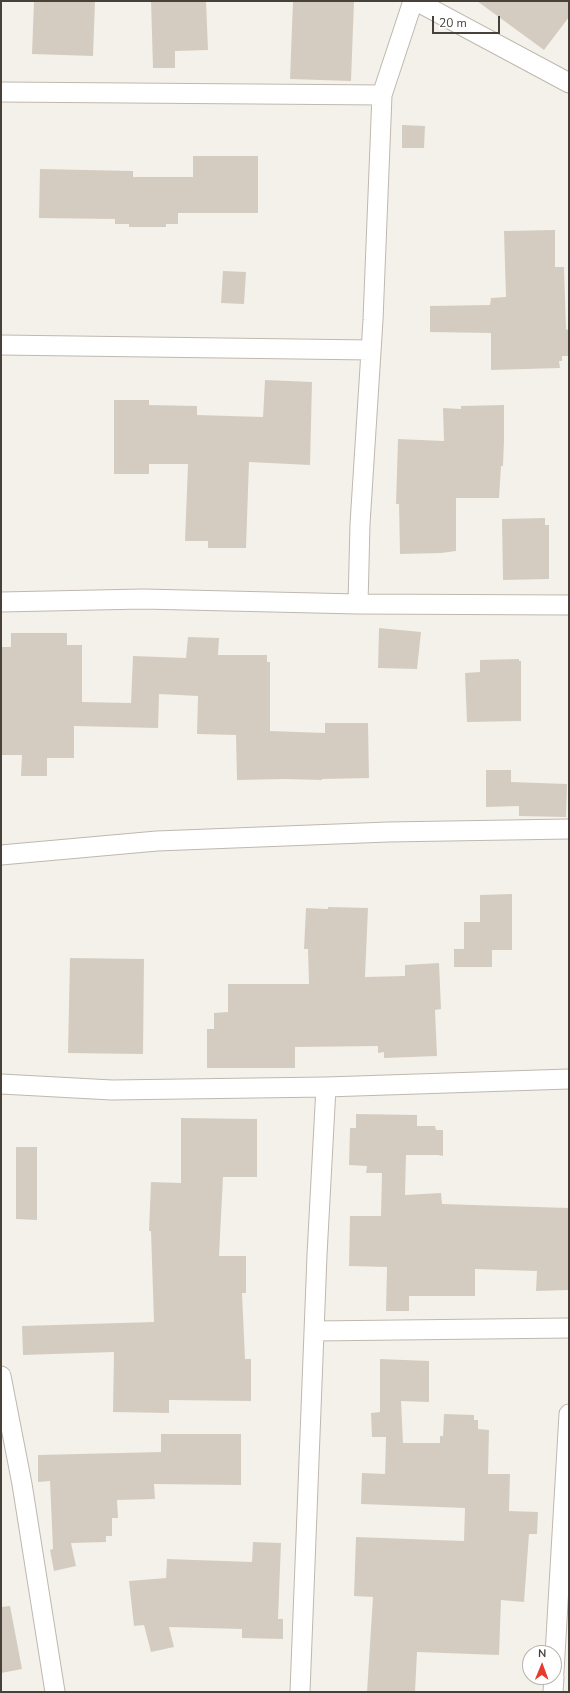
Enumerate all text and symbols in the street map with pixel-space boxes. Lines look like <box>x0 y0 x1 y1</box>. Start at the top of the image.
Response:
scale bar <box>434 8 502 34</box>
text: 20 m <box>439 15 467 31</box>
north arrow <box>522 1645 562 1685</box>
text: N <box>538 1646 546 1661</box>

